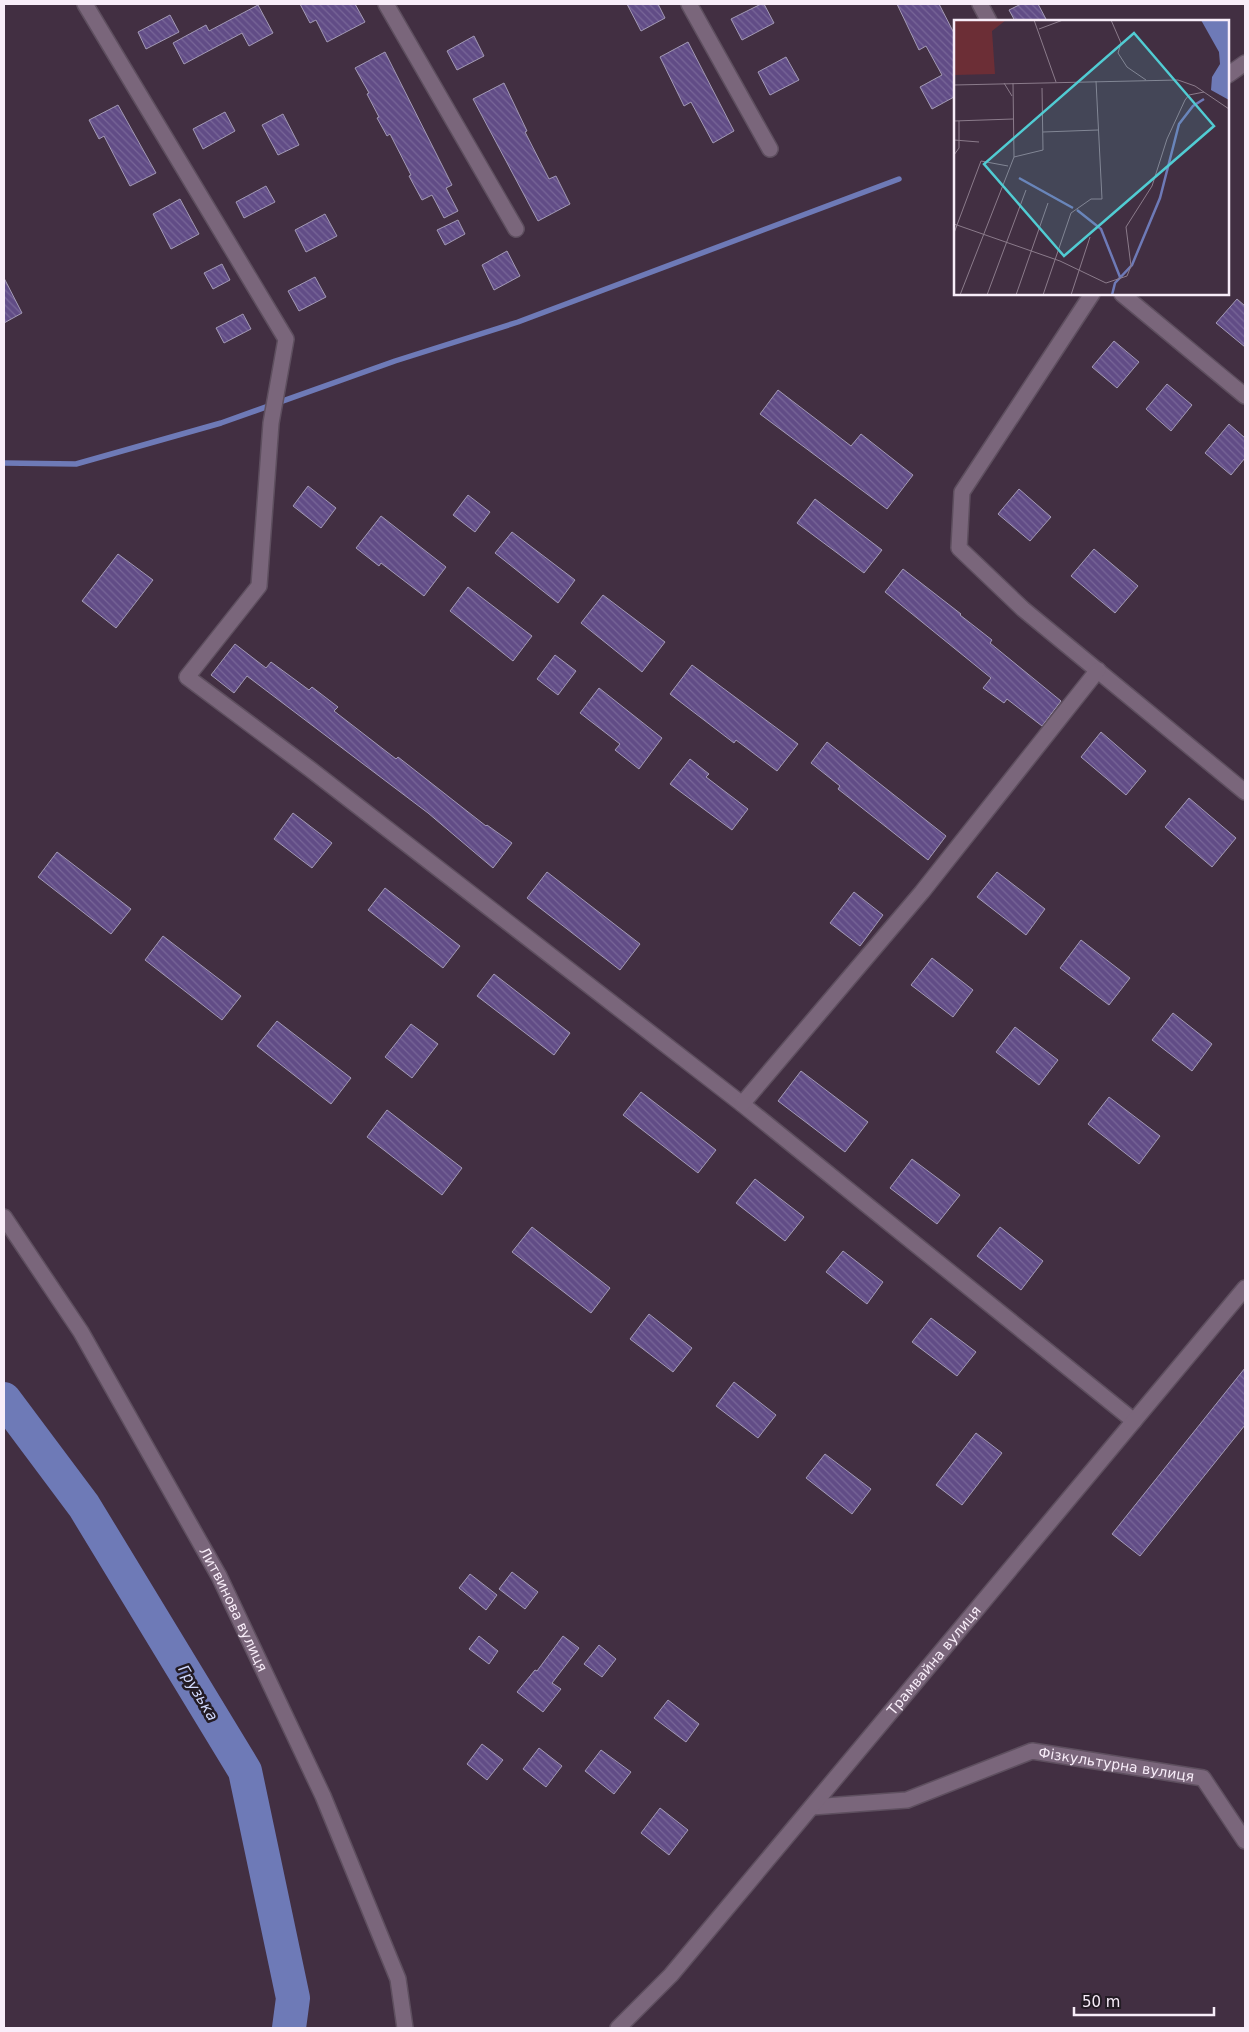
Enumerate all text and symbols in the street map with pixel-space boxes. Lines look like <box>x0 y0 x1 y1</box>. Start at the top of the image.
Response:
inset map <box>954 20 1229 295</box>
street label: Литвинова вулиця <box>196 1544 271 1674</box>
street label: Трамвайна вулиця <box>883 1602 984 1719</box>
water label: Грузька <box>174 1662 222 1724</box>
street label: Фiзкультурна вулиця <box>1037 1744 1195 1785</box>
scale bar <box>1074 1984 1214 2016</box>
text: 50 m <box>1082 1993 1120 2011</box>

